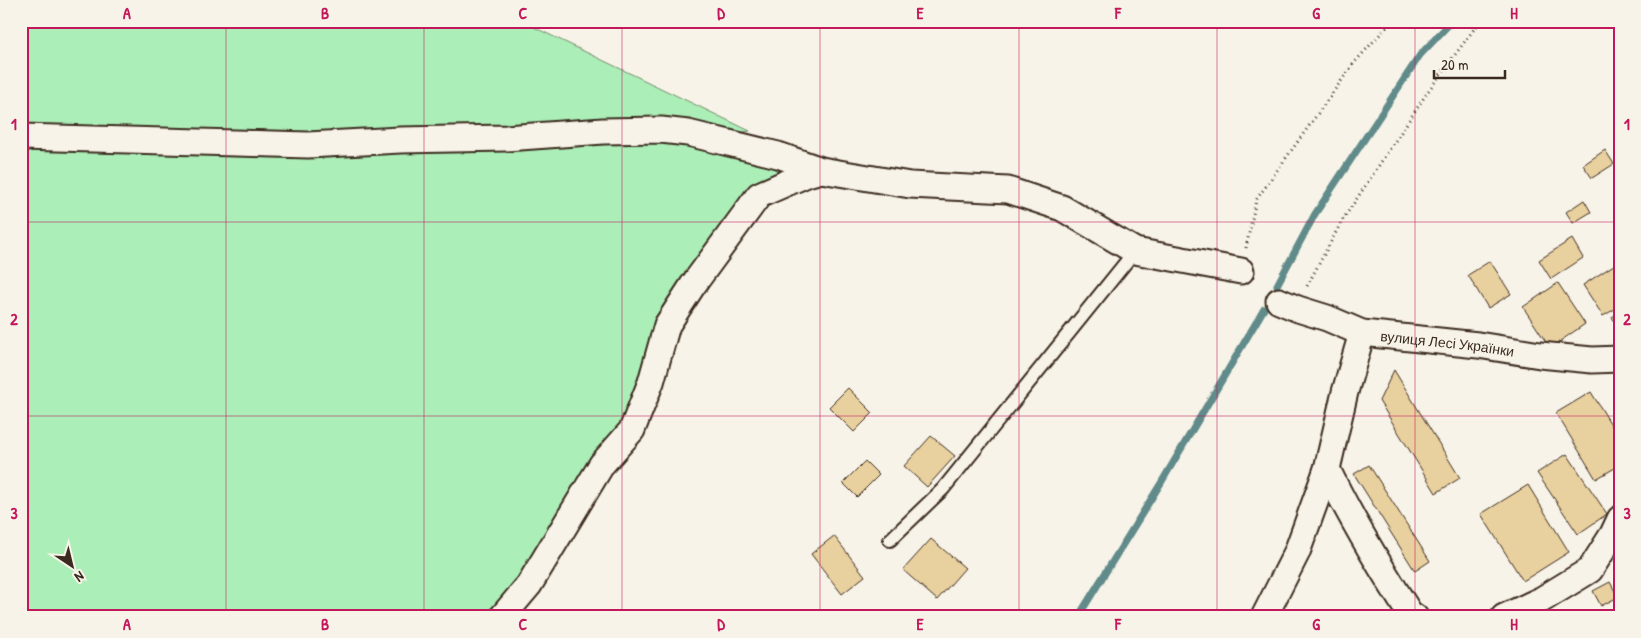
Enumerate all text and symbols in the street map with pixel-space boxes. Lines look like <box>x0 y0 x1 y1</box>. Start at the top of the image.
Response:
text: A <box>123 2 131 24</box>
text: B <box>321 2 329 24</box>
text: C <box>519 2 528 24</box>
text: D <box>717 2 725 24</box>
text: E <box>916 2 924 24</box>
text: F <box>1114 2 1122 24</box>
text: G <box>1312 2 1320 24</box>
text: H <box>1510 2 1518 24</box>
scale bar <box>1434 48 1505 80</box>
text: 20 m <box>1441 54 1468 75</box>
text: 1 <box>11 113 17 135</box>
text: 1 <box>1624 113 1630 135</box>
text: 2 <box>10 308 18 330</box>
text: 2 <box>1623 308 1631 330</box>
street label: вулиця Лесі Українки <box>1380 325 1516 360</box>
text: 3 <box>10 502 18 524</box>
text: 3 <box>1623 502 1631 524</box>
north arrow <box>48 540 98 590</box>
text: N <box>71 567 88 587</box>
text: A <box>123 613 131 635</box>
text: B <box>321 613 329 635</box>
text: C <box>519 613 528 635</box>
text: D <box>717 613 725 635</box>
text: E <box>916 613 924 635</box>
text: F <box>1114 613 1122 635</box>
text: G <box>1312 613 1320 635</box>
text: H <box>1510 613 1518 635</box>

